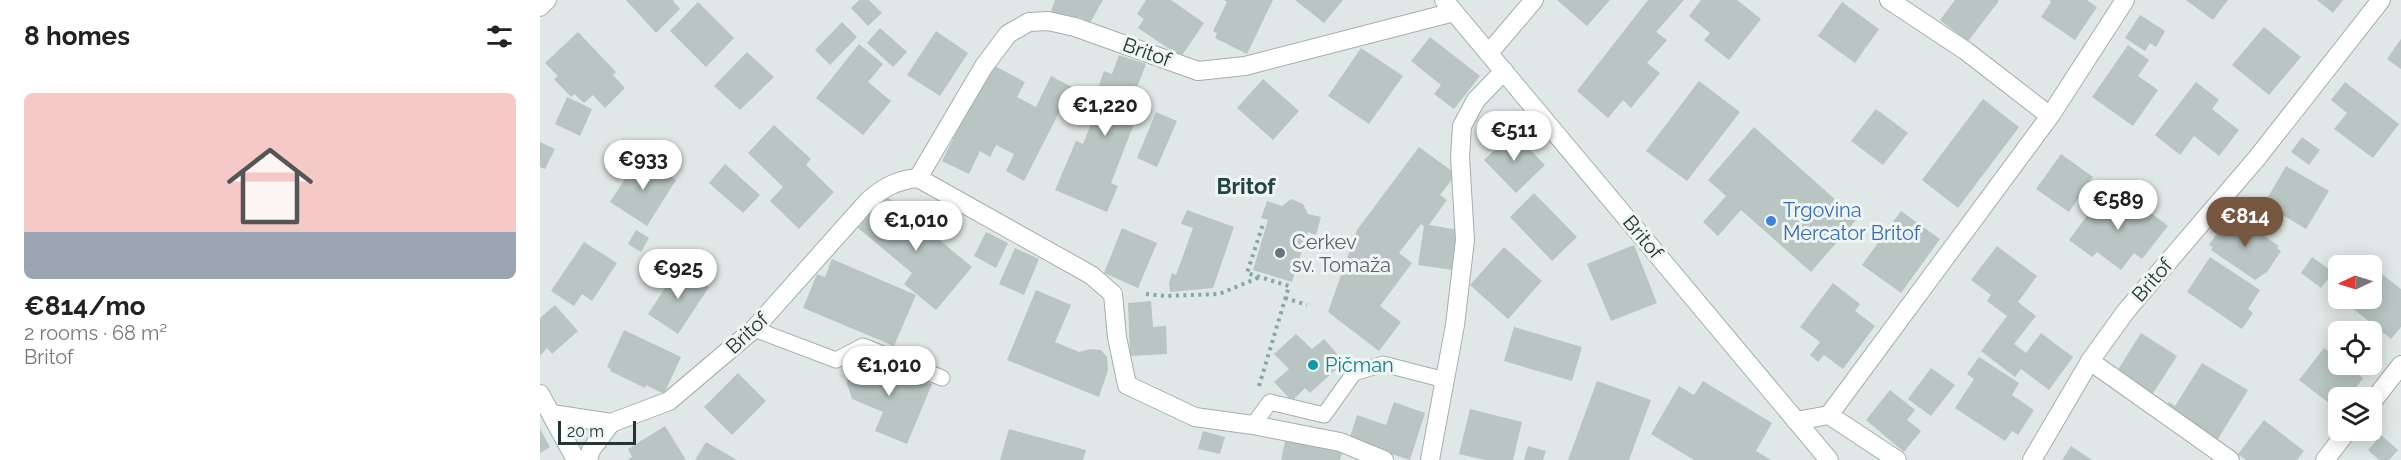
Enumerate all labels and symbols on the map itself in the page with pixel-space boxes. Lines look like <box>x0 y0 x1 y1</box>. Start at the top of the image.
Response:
street label: Britof <box>1120 32 1176 72</box>
pin: €1,220 <box>1056 86 1154 137</box>
pin: €511 <box>1478 111 1550 162</box>
pin: €933 <box>607 140 679 191</box>
district label: Britof <box>1217 173 1276 199</box>
pin: €589 <box>2082 180 2154 231</box>
pin: €814 <box>2209 197 2281 248</box>
place label: Trgovina Mercator Britof <box>1783 198 1922 245</box>
pin: €1,010 <box>867 201 965 252</box>
street label: Britof <box>1618 210 1669 265</box>
marker: Trgovina Mercator Britof <box>1764 214 1778 228</box>
place label: Cerkev sv. Tomaža <box>1292 230 1391 277</box>
marker: Cerkev sv. Tomaža <box>1273 246 1287 260</box>
pin: €925 <box>642 249 714 300</box>
street label: Britof <box>2127 252 2178 307</box>
north arrow <box>2328 255 2382 309</box>
street label: Britof <box>721 306 774 359</box>
pin: €1,010 <box>840 346 938 397</box>
place label: Pičman <box>1325 353 1394 377</box>
marker: Pičman <box>1306 358 1320 372</box>
scale bar <box>558 418 636 446</box>

